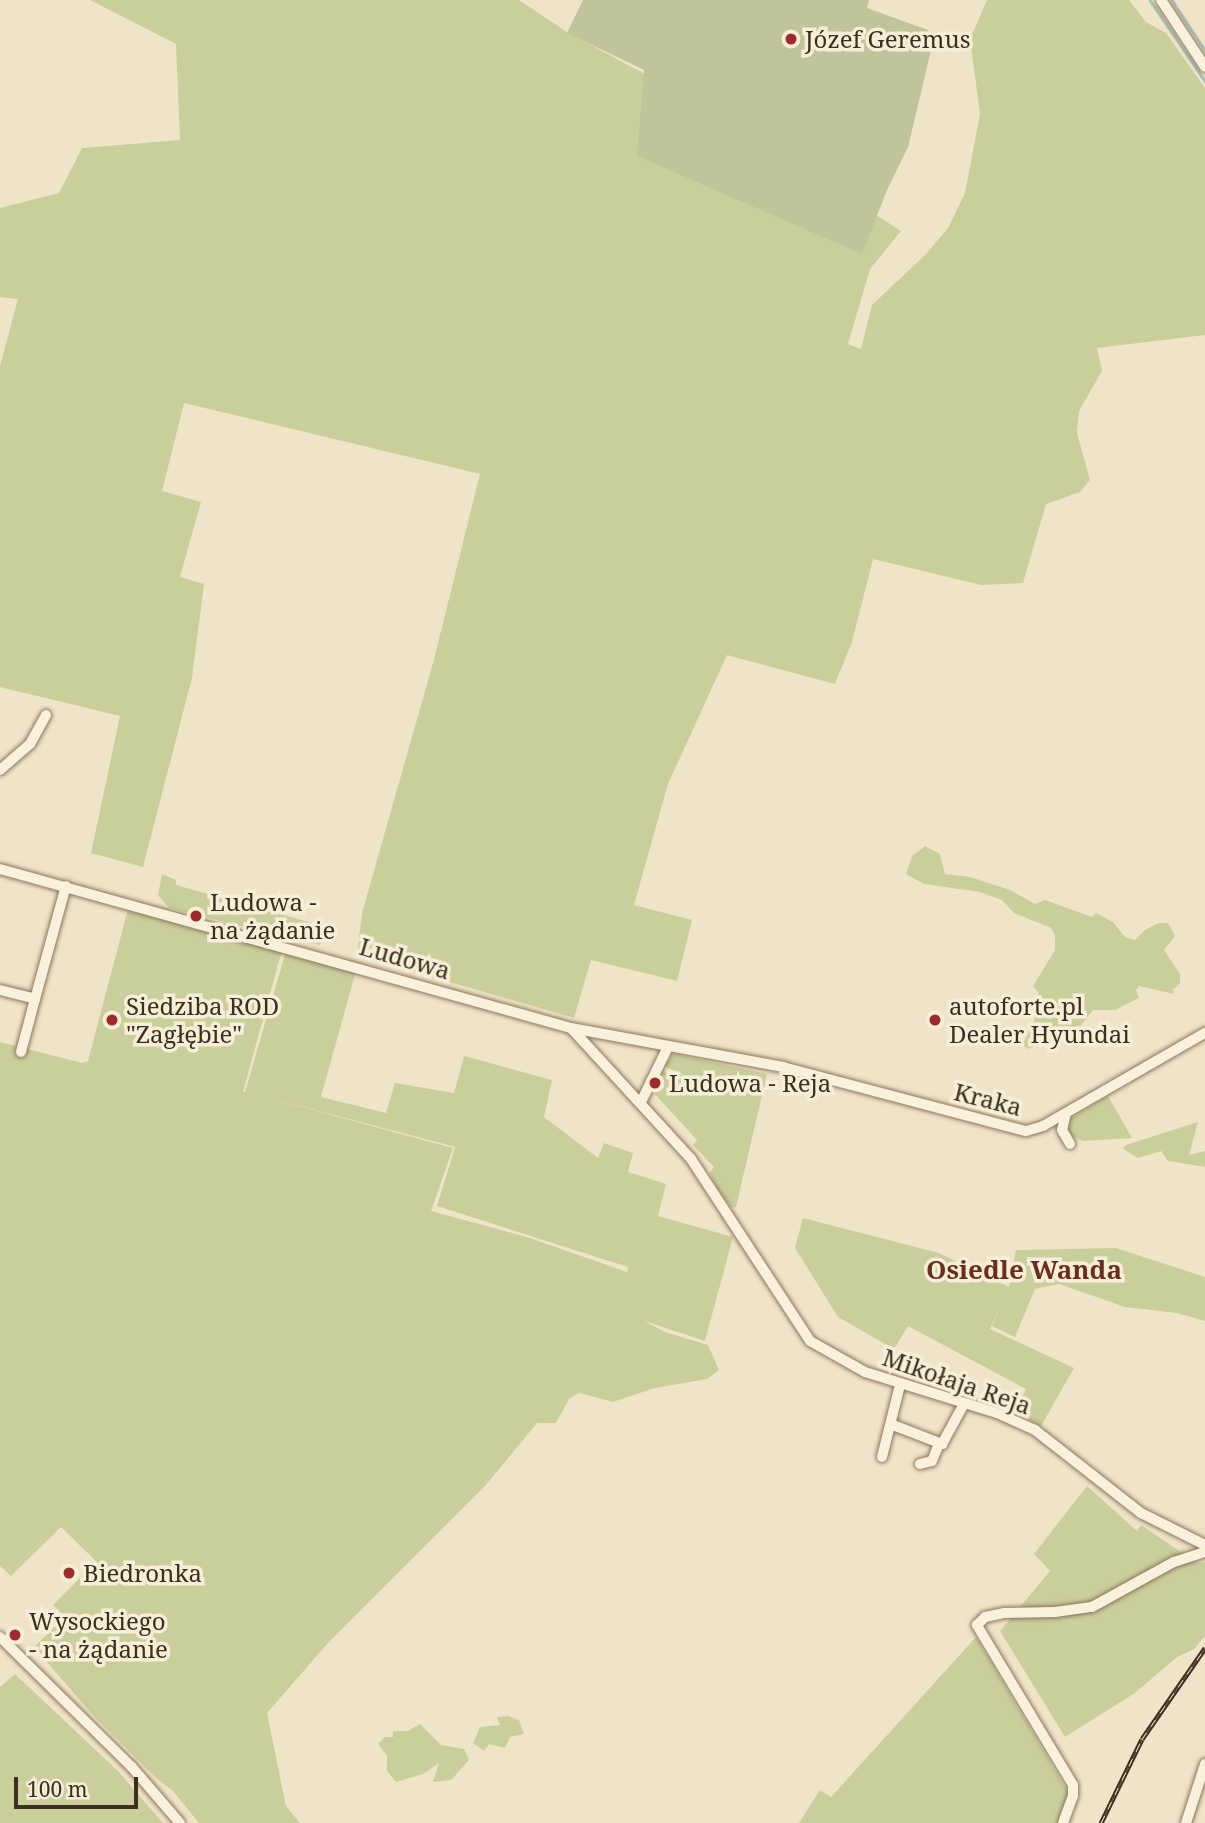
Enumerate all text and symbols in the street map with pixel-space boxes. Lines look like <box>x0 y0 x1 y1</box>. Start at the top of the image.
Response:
place label: Józef Geremus <box>805 25 970 53</box>
marker: Józef Geremus <box>783 31 799 47</box>
place label: Ludowa - na żądanie <box>210 888 335 944</box>
marker: Ludowa - na żądanie <box>188 908 204 924</box>
street label: Ludowa <box>356 931 454 985</box>
place label: Siedziba ROD "Zagłębie" <box>126 992 279 1048</box>
place label: autoforte.pl Dealer Hyundai <box>949 992 1130 1048</box>
marker: Siedziba ROD "Zagłębie" <box>104 1012 120 1028</box>
marker: autoforte.pl Dealer Hyundai <box>927 1012 943 1028</box>
place label: Ludowa - Reja <box>669 1069 831 1097</box>
marker: Ludowa - Reja <box>647 1075 663 1091</box>
street label: Kraka <box>951 1077 1025 1121</box>
district label: Osiedle Wanda <box>926 1254 1122 1286</box>
street label: Mikołaja Reja <box>879 1342 1035 1420</box>
place label: Biedronka <box>83 1559 202 1587</box>
marker: Biedronka <box>61 1565 77 1581</box>
place label: Wysockiego - na żądanie <box>29 1607 168 1663</box>
marker: Wysockiego - na żądanie <box>7 1627 23 1643</box>
scale bar <box>18 1764 142 1808</box>
text: 100 m <box>27 1775 88 1803</box>

